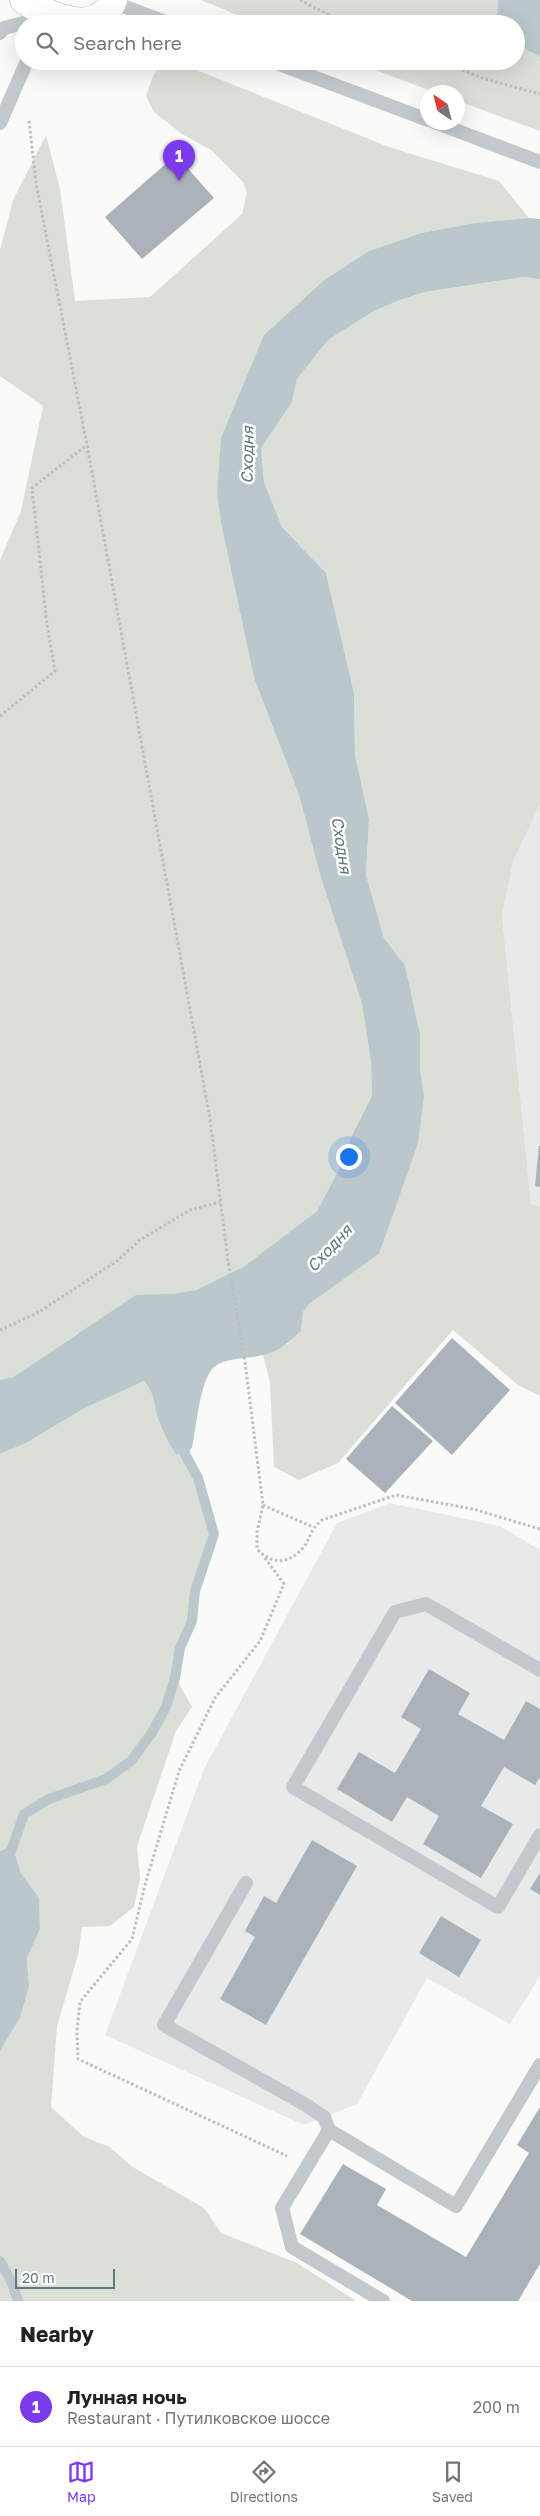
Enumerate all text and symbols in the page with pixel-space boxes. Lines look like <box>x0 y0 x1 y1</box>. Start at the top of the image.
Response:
search box <box>15 15 525 70</box>
icon: search <box>33 29 61 57</box>
text: Search here <box>73 31 182 54</box>
north arrow <box>420 85 465 130</box>
pin: 1 <box>163 140 195 181</box>
water label: Сходня <box>237 425 258 484</box>
water label: Сходня <box>328 815 356 876</box>
your location <box>336 1144 362 1170</box>
water label: Сходня <box>302 1220 356 1276</box>
scale bar <box>15 2266 115 2289</box>
text: 20 m <box>22 2269 55 2286</box>
text: Nearby <box>20 2321 94 2347</box>
text: Лунная ночь <box>67 2385 187 2408</box>
text: 1 <box>32 2397 40 2417</box>
text: 200 m <box>473 2397 520 2417</box>
text: Restaurant · Путилковское шоссе <box>67 2408 330 2428</box>
tab: Map <box>67 2458 96 2505</box>
tab: Directions <box>230 2458 298 2505</box>
tab: Saved <box>432 2458 473 2505</box>

